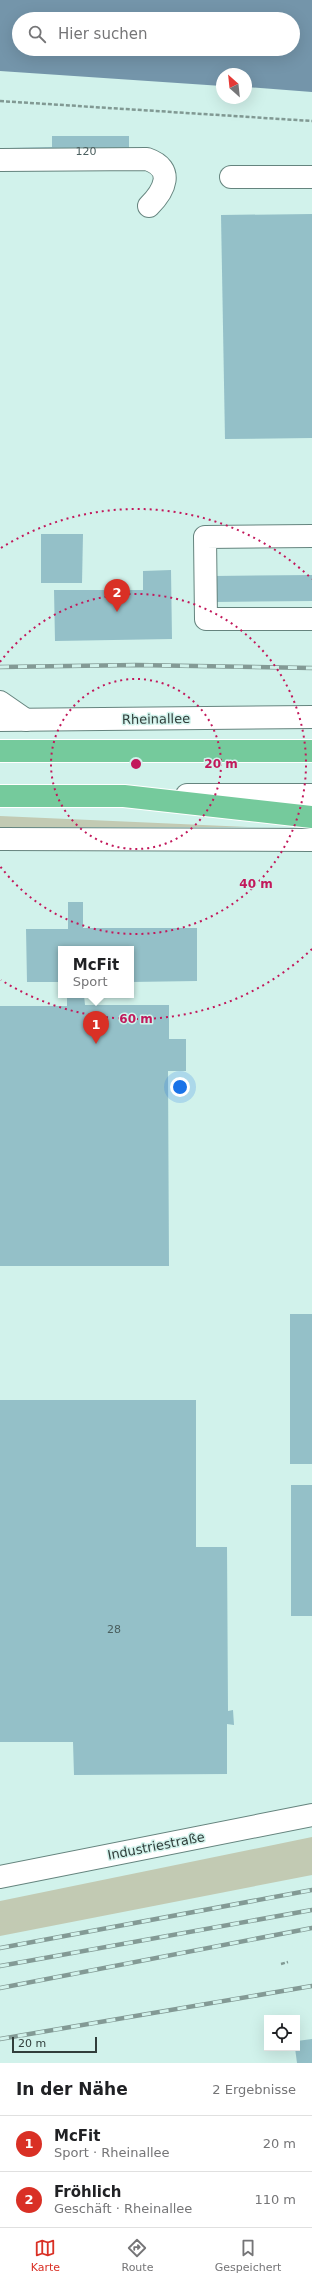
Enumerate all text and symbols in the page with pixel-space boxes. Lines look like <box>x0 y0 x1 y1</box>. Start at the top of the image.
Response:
search box <box>12 12 300 56</box>
icon: search <box>26 23 48 45</box>
text: Hier suchen <box>58 25 147 43</box>
north arrow <box>216 68 252 104</box>
house number: 120 <box>76 145 97 158</box>
pin: 2 <box>104 579 130 612</box>
street label: Rheinallee <box>122 711 190 727</box>
centre of rings <box>129 757 143 771</box>
text: 20 m <box>204 757 238 771</box>
text: 40 m <box>239 877 273 891</box>
popup <box>58 946 134 998</box>
text: McFit <box>73 956 119 974</box>
text: Sport <box>73 974 108 989</box>
pin: 1 <box>83 1011 109 1044</box>
text: 60 m <box>119 1012 153 1026</box>
your location <box>170 1077 190 1097</box>
house number: 28 <box>107 1623 121 1636</box>
street label: Industriestraße <box>106 1829 206 1863</box>
map controls <box>264 2015 300 2051</box>
button: locate <box>264 2015 300 2051</box>
scale bar <box>12 2035 97 2054</box>
text: 20 m <box>18 2037 46 2050</box>
text: In der Nähe <box>16 2079 128 2099</box>
text: 2 Ergebnisse <box>212 2082 296 2097</box>
text: McFit <box>54 2127 100 2145</box>
text: 1 <box>24 2136 34 2151</box>
text: 20 m <box>263 2136 296 2151</box>
text: Sport · Rheinallee <box>54 2145 170 2160</box>
text: Fröhlich <box>54 2183 122 2201</box>
text: 2 <box>24 2192 34 2207</box>
text: 110 m <box>254 2192 296 2207</box>
text: Geschäft · Rheinallee <box>54 2201 192 2216</box>
tab: Karte <box>31 2237 60 2274</box>
tab: Route <box>121 2237 153 2274</box>
tab: Gespeichert <box>215 2237 281 2274</box>

